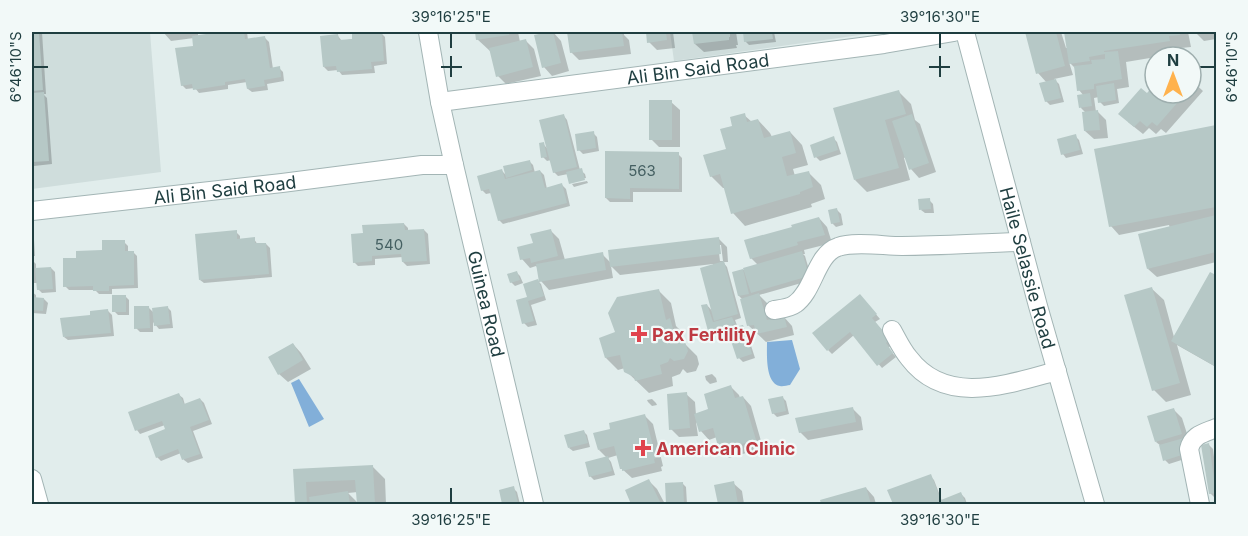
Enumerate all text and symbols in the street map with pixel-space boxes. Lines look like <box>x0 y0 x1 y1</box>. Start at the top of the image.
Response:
text: 39°16'25"E <box>411 7 491 26</box>
text: 39°16'30"E <box>900 7 980 26</box>
text: 6°46'10"S <box>6 31 25 103</box>
text: 6°46'10"S <box>1222 31 1241 103</box>
north arrow <box>1143 45 1203 105</box>
street label: Ali Bin Said Road <box>625 49 770 88</box>
text: N <box>1167 50 1179 70</box>
house number: 563 <box>628 161 656 180</box>
street label: Ali Bin Said Road <box>152 171 297 208</box>
street label: Haile Selassie Road <box>996 185 1060 351</box>
house number: 540 <box>375 235 403 254</box>
street label: Guinea Road <box>464 248 509 359</box>
place label: Pax Fertility <box>652 324 756 345</box>
marker: Pax Fertility <box>630 325 648 343</box>
place label: American Clinic <box>656 438 795 459</box>
marker: American Clinic <box>634 439 652 457</box>
text: 39°16'25"E <box>411 510 491 529</box>
text: 39°16'30"E <box>900 510 980 529</box>

